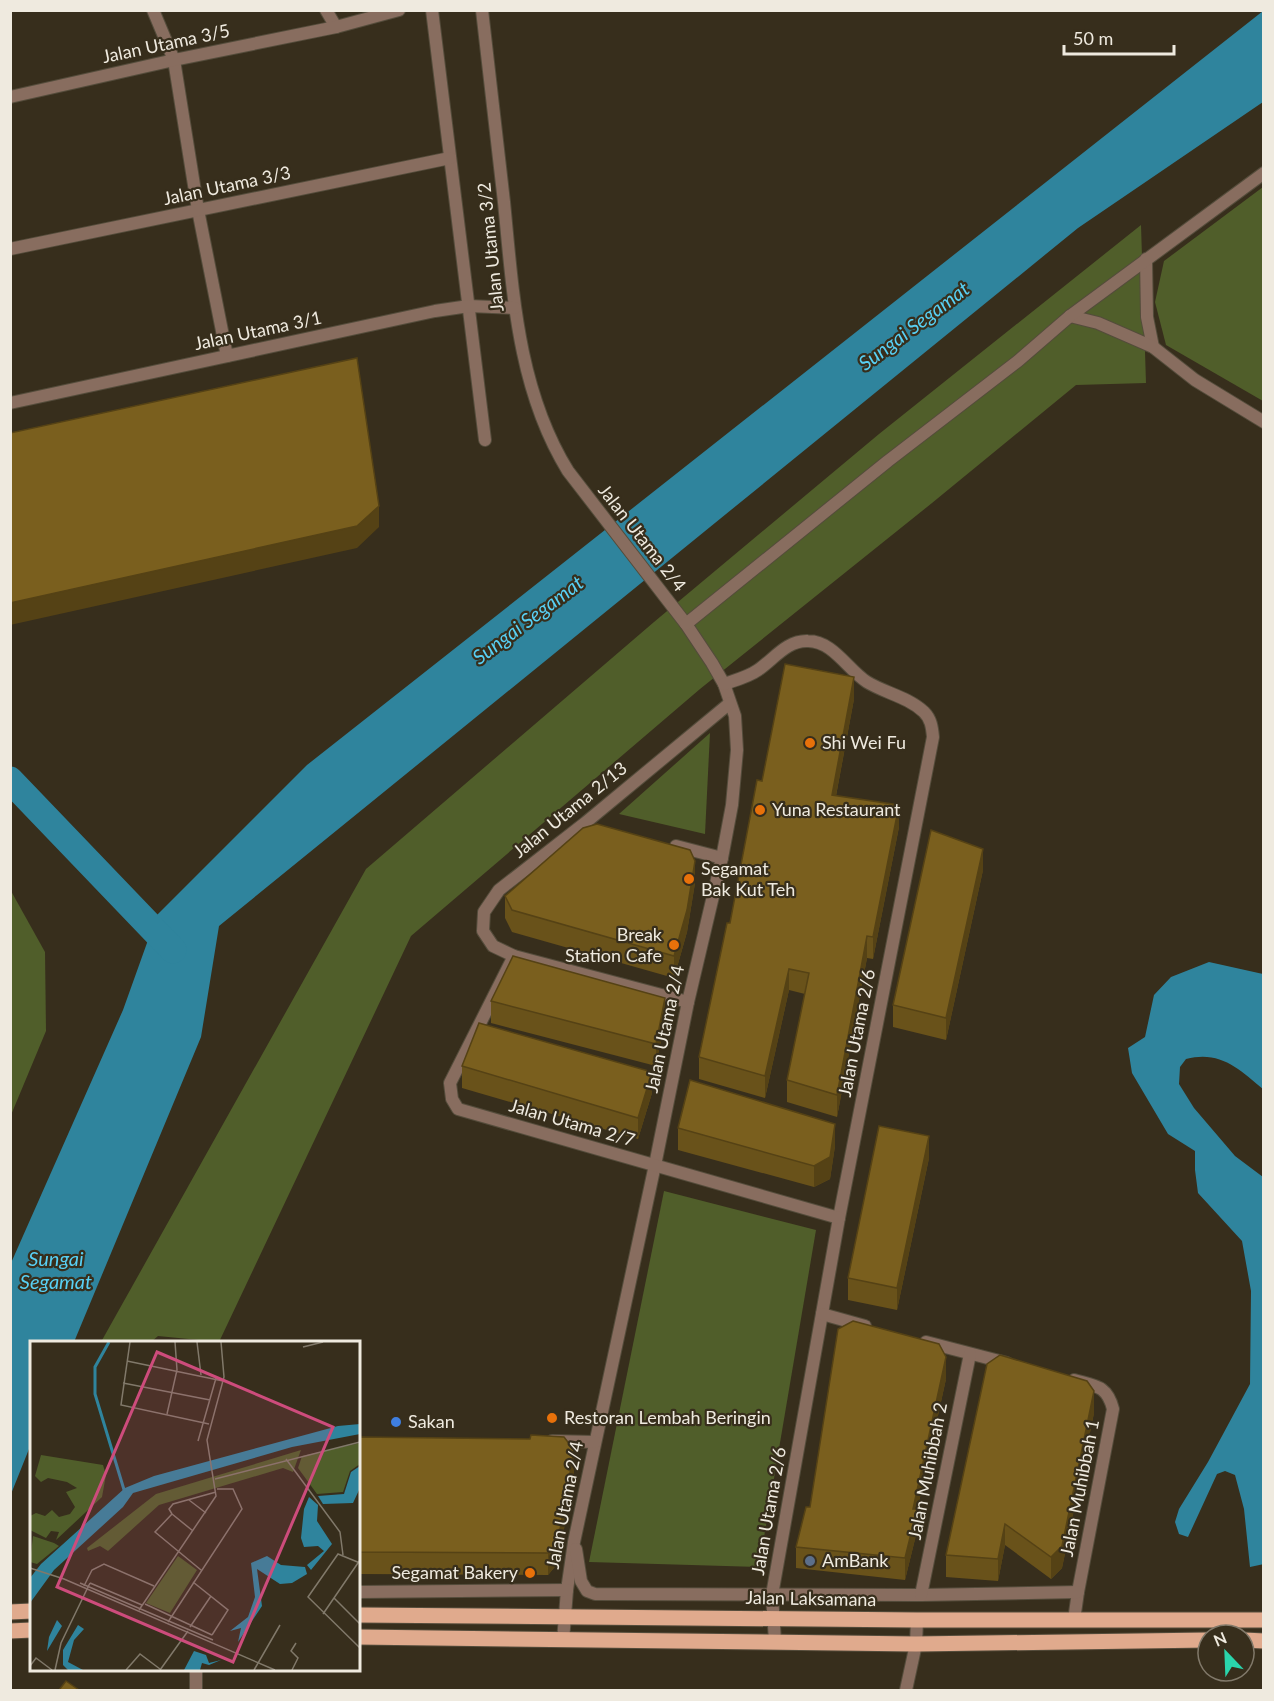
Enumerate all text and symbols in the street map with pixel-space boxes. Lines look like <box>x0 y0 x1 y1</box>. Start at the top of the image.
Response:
scale bar <box>1064 18 1174 56</box>
street label: Jalan Utama 3/5 <box>100 19 232 67</box>
text: 50 m <box>1073 27 1113 49</box>
street label: Jalan Utama 3/3 <box>161 161 293 209</box>
street label: Jalan Utama 3/2 <box>472 181 508 313</box>
water label: Sungai Segamat <box>853 276 973 375</box>
street label: Jalan Utama 3/1 <box>192 306 324 354</box>
street label: Jalan Utama 2/4 <box>594 479 691 595</box>
water label: Sungai Segamat <box>467 570 587 669</box>
place label: Shi Wei Fu <box>822 731 906 753</box>
marker: Shi Wei Fu <box>803 736 817 750</box>
street label: Jalan Utama 2/13 <box>508 757 631 862</box>
place label: Yuna Restaurant <box>772 798 901 820</box>
marker: Yuna Restaurant <box>753 803 767 817</box>
place label: Segamat Bak Kut Teh <box>701 857 795 900</box>
marker: Segamat Bak Kut Teh <box>682 872 696 886</box>
place label: Break Station Cafe <box>565 923 663 966</box>
marker: Break Station Cafe <box>667 938 681 952</box>
street label: Jalan Utama 2/4 <box>640 963 688 1095</box>
street label: Jalan Utama 2/6 <box>833 967 879 1099</box>
street label: Jalan Utama 2/7 <box>507 1094 638 1151</box>
water label: Sungai Segamat <box>20 1246 92 1293</box>
inset map <box>30 1341 360 1671</box>
street label: Jalan Muhibbah 2 <box>903 1400 951 1541</box>
place label: Restoran Lembah Beringin <box>564 1406 771 1428</box>
place label: Sakan <box>408 1410 455 1432</box>
marker: Restoran Lembah Beringin <box>545 1411 559 1425</box>
marker: Sakan <box>389 1415 403 1429</box>
street label: Jalan Muhibbah 1 <box>1055 1417 1103 1558</box>
street label: Jalan Utama 2/4 <box>541 1439 587 1571</box>
street label: Jalan Utama 2/6 <box>746 1445 790 1577</box>
place label: AmBank <box>822 1549 889 1571</box>
marker: AmBank <box>803 1554 817 1568</box>
place label: Segamat Bakery <box>391 1561 519 1583</box>
marker: Segamat Bakery <box>523 1566 537 1580</box>
street label: Jalan Laksamana <box>745 1586 877 1610</box>
north arrow <box>1196 1623 1256 1683</box>
text: N <box>1211 1628 1229 1650</box>

